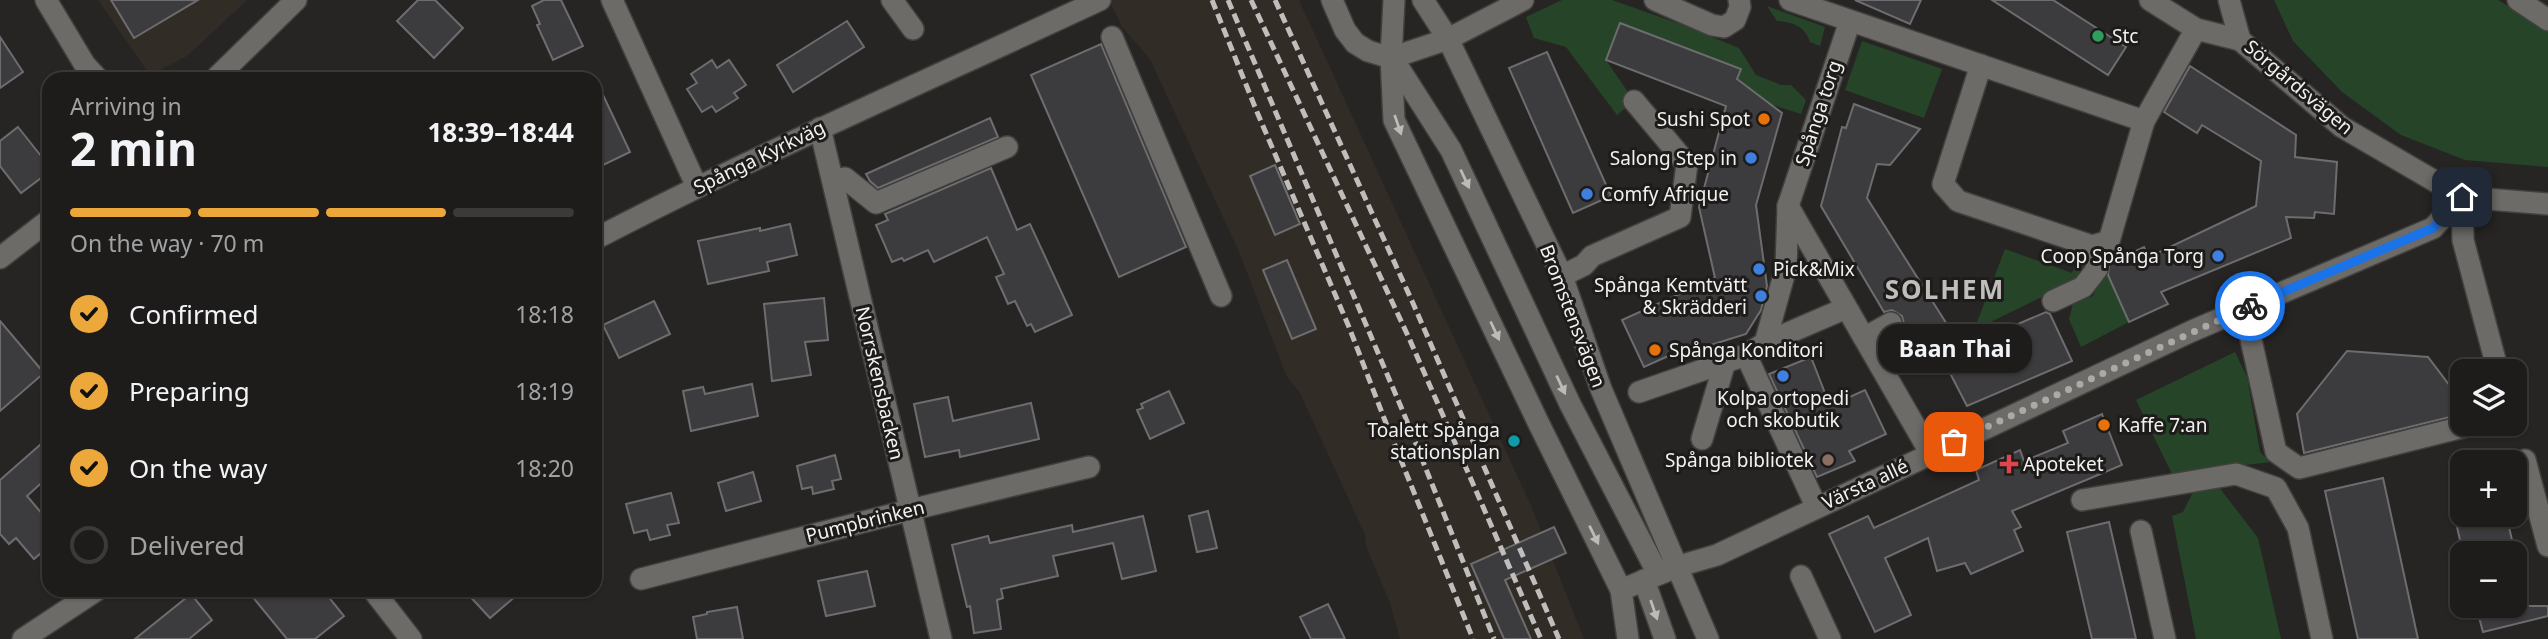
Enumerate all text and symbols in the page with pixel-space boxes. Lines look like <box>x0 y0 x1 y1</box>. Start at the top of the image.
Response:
place label: Stc <box>2112 23 2138 49</box>
marker: Stc <box>2090 28 2106 44</box>
street label: Sörgårdsvägen <box>2239 34 2359 140</box>
street label: Spånga torg <box>1789 57 1847 169</box>
text: Arriving in <box>70 90 182 122</box>
place label: Sushi Spot <box>1657 106 1750 132</box>
marker: Sushi Spot <box>1756 111 1772 127</box>
text: 18:39–18:44 <box>427 114 574 150</box>
street label: Spånga Kyrkväg <box>689 114 829 200</box>
one-way arrow <box>1393 115 1404 136</box>
text: 2 min <box>70 117 197 179</box>
place label: Salong Step in <box>1610 145 1737 171</box>
marker: Salong Step in <box>1743 150 1759 166</box>
pin <box>2432 167 2492 227</box>
one-way arrow <box>1459 169 1471 189</box>
icon: home <box>2443 178 2481 216</box>
place label: Comfy Afrique <box>1601 181 1729 207</box>
marker: Comfy Afrique <box>1579 186 1595 202</box>
text: On the way · 70 m <box>70 227 264 259</box>
street label: Bromstensvägen <box>1534 241 1612 391</box>
place label: Coop Spånga Torg <box>2041 243 2204 269</box>
marker: Coop Spånga Torg <box>2210 248 2226 264</box>
place label: Pick&Mix <box>1773 256 1855 282</box>
marker: Pick&Mix <box>1751 261 1767 277</box>
district label: SOLHEM <box>1885 271 2005 307</box>
courier <box>2215 271 2285 341</box>
place label: Spånga Kemtvätt & Skrädderi <box>1594 272 1747 320</box>
icon: bike <box>2231 287 2269 325</box>
marker: Spånga Kemtvätt & Skrädderi <box>1753 288 1769 304</box>
icon: check <box>70 295 108 333</box>
text: Confirmed <box>129 296 259 332</box>
text: 18:18 <box>515 298 574 330</box>
street label: Norrskensbacken <box>850 304 910 462</box>
one-way arrow <box>1489 321 1500 341</box>
callout: Baan Thai <box>1877 323 2031 372</box>
text: Baan Thai <box>1899 332 2011 364</box>
place label: Spånga Konditori <box>1669 337 1824 363</box>
marker: Spånga Konditori <box>1647 342 1663 358</box>
map controls <box>2450 359 2527 618</box>
button: layers <box>2450 359 2527 436</box>
marker: Kolpa ortopedi och skobutik <box>1775 368 1791 384</box>
icon: check <box>70 372 108 410</box>
text: Preparing <box>129 373 250 409</box>
text: 18:19 <box>515 375 574 407</box>
one-way arrow <box>1555 375 1567 395</box>
place label: Kolpa ortopedi och skobutik <box>1717 385 1849 433</box>
pin <box>1924 412 1984 472</box>
place label: Kaffe 7:an <box>2118 412 2208 438</box>
place label: Toalett Spånga stationsplan <box>1367 417 1500 465</box>
marker: Kaffe 7:an <box>2096 417 2112 433</box>
icon: bag <box>1935 423 1973 461</box>
marker: Toalett Spånga stationsplan <box>1506 433 1522 449</box>
place label: Spånga bibliotek <box>1665 447 1814 473</box>
icon: check <box>70 449 108 487</box>
text: On the way <box>129 450 267 486</box>
button: + <box>2450 450 2527 527</box>
place label: Apoteket <box>2023 451 2104 477</box>
text: 18:20 <box>515 452 574 484</box>
marker: Spånga bibliotek <box>1820 452 1836 468</box>
street label: Värsta allé <box>1818 453 1912 515</box>
marker: Apoteket <box>2001 456 2017 472</box>
street label: Pumpbrinken <box>803 494 927 548</box>
one-way arrow <box>1589 525 1600 545</box>
text: Delivered <box>129 527 245 563</box>
button: − <box>2450 541 2527 618</box>
one-way arrow <box>1649 599 1660 620</box>

